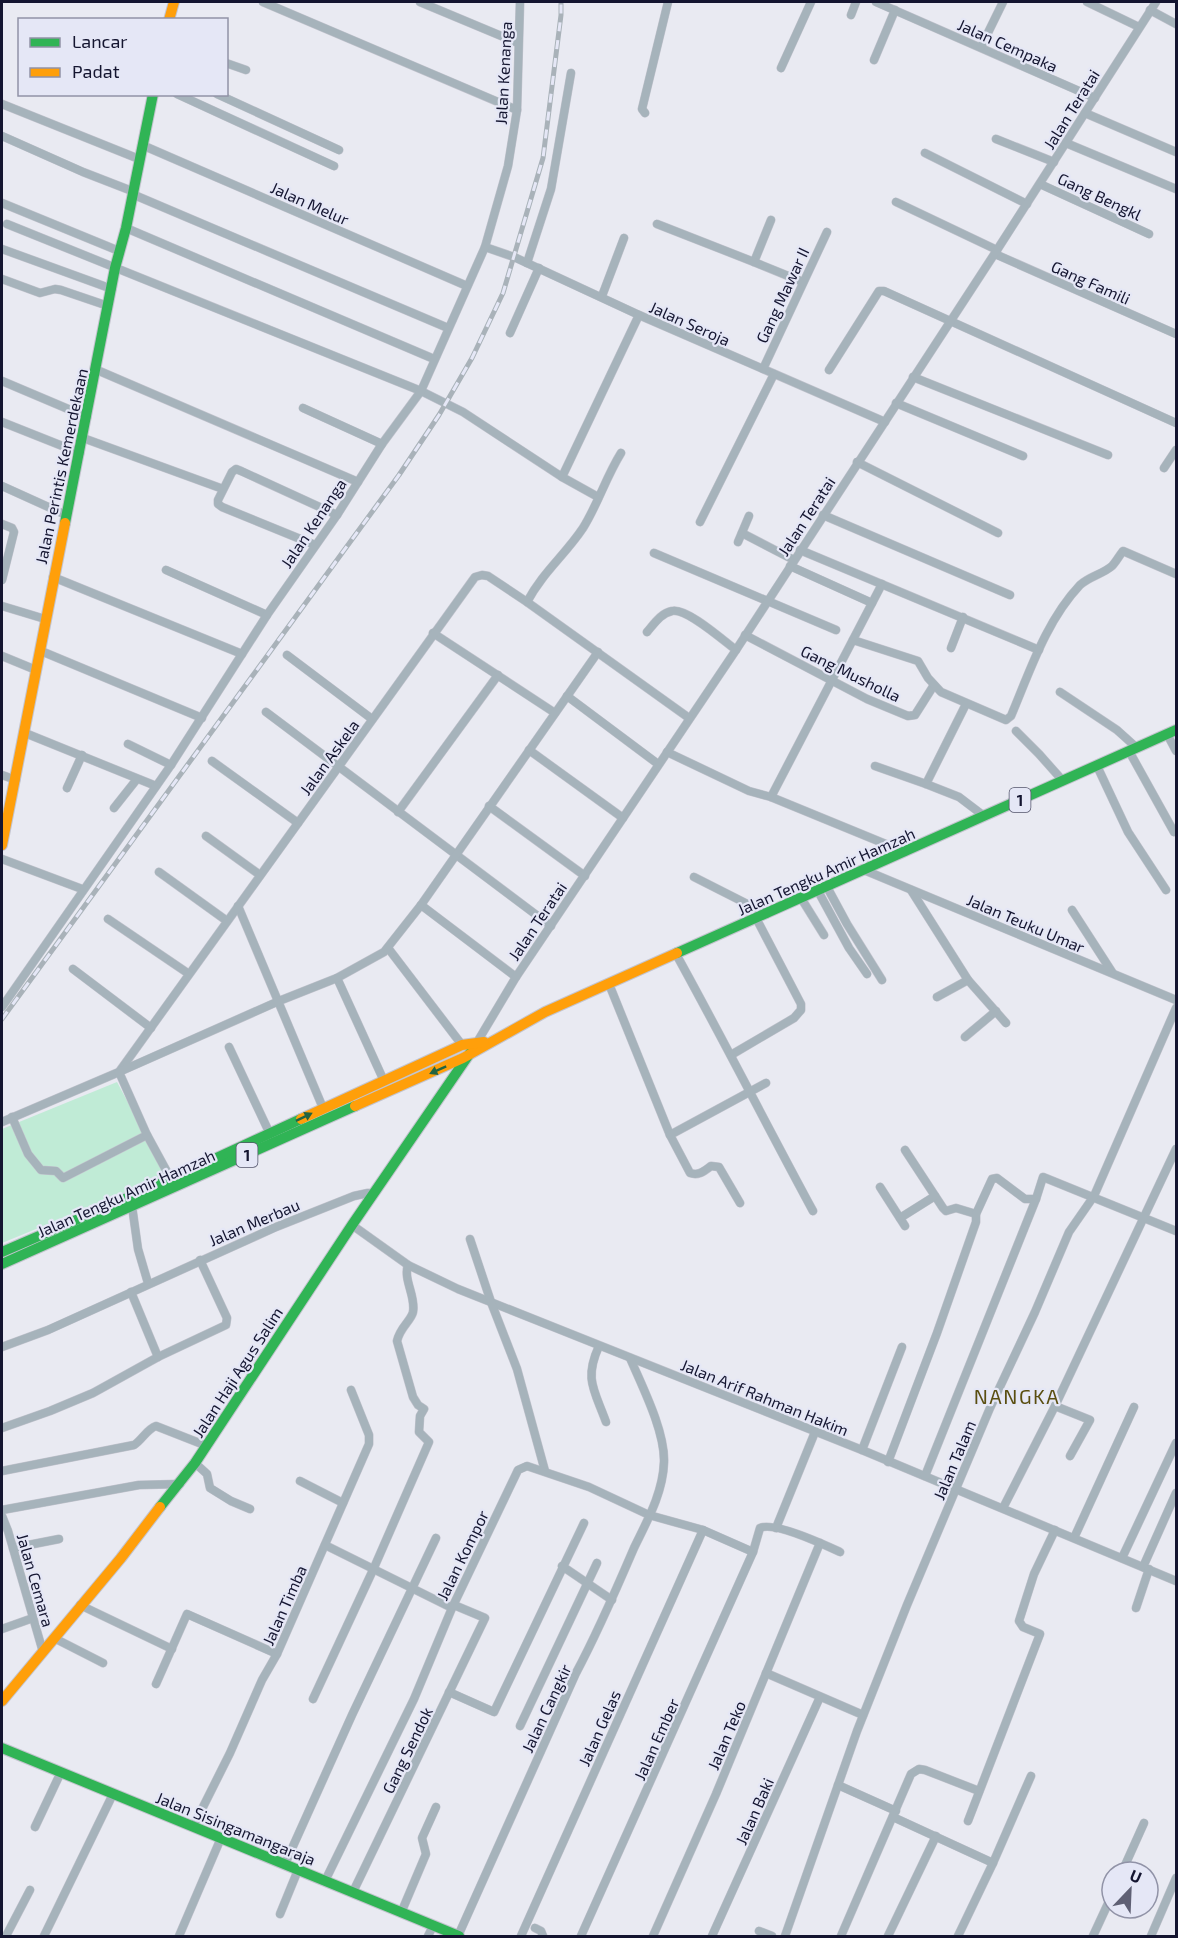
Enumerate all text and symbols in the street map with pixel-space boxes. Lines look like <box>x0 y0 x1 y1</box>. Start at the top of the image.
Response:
street label: Jalan Cempaka <box>955 14 1061 76</box>
legend <box>18 18 228 96</box>
street label: Jalan Kenanga <box>491 21 515 125</box>
text: Lancar <box>72 30 128 52</box>
text: Padat <box>72 60 120 82</box>
street label: Jalan Teratai <box>1039 66 1103 152</box>
street label: Gang Bengkl <box>1055 168 1145 224</box>
street label: Jalan Melur <box>268 177 353 229</box>
street label: Gang Mawar II <box>752 244 812 346</box>
street label: Gang Famili <box>1049 256 1133 308</box>
street label: Jalan Seroja <box>646 297 733 350</box>
street label: Jalan Perintis Kemerdekaan <box>31 366 91 566</box>
street label: Jalan Teratai <box>773 473 839 559</box>
street label: Jalan Kenanga <box>276 475 350 571</box>
street label: Gang Musholla <box>798 641 904 705</box>
street label: Jalan Askela <box>295 716 363 798</box>
road number: 1 <box>1010 788 1030 812</box>
street label: Jalan Tengku Amir Hamzah <box>734 823 918 919</box>
street label: Jalan Teratai <box>504 878 570 964</box>
street label: Jalan Teuku Umar <box>964 890 1088 957</box>
one-way arrow <box>430 1065 447 1074</box>
one-way arrow <box>296 1113 313 1122</box>
road number: 1 <box>236 1143 258 1167</box>
street label: Jalan Tengku Amir Hamzah <box>34 1145 218 1241</box>
street label: Jalan Merbau <box>206 1194 302 1250</box>
street label: Jalan Haji Agus Salim <box>188 1303 287 1441</box>
street label: Jalan Arif Rahman Hakim <box>678 1355 852 1439</box>
district label: NANGKA <box>974 1384 1060 1408</box>
street label: Jalan Talam <box>929 1417 979 1503</box>
street label: Jalan Kompor <box>432 1506 492 1603</box>
street label: Jalan Cemara <box>14 1531 58 1629</box>
street label: Jalan Timba <box>258 1562 310 1648</box>
street label: Jalan Cangkir <box>517 1660 575 1755</box>
street label: Jalan Gelas <box>574 1687 624 1769</box>
street label: Jalan Ember <box>629 1695 683 1783</box>
street label: Jalan Teko <box>703 1698 749 1772</box>
street label: Gang Sendok <box>378 1704 436 1796</box>
street label: Jalan Baki <box>731 1774 777 1848</box>
street label: Jalan Sisingamangaraja <box>153 1787 319 1870</box>
north arrow <box>1100 1860 1160 1920</box>
text: U <box>1127 1865 1145 1887</box>

